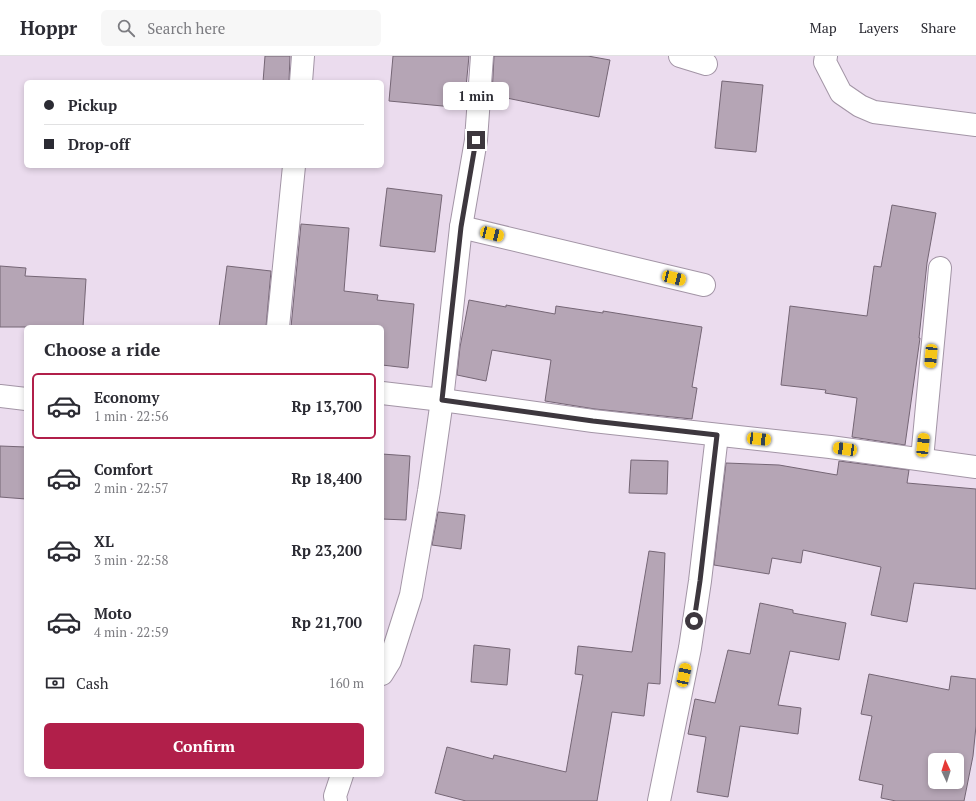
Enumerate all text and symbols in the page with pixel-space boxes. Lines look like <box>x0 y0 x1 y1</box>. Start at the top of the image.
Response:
search box <box>101 10 381 46</box>
text: Hoppr <box>20 15 77 40</box>
icon: search <box>115 17 137 39</box>
text: Search here <box>147 18 225 38</box>
text: Map <box>810 18 837 37</box>
text: Layers <box>859 18 899 37</box>
text: Share <box>921 18 956 37</box>
callout: 1 min <box>443 82 509 110</box>
text: 1 min <box>458 87 494 105</box>
text: Pickup <box>68 95 117 115</box>
route end <box>467 131 485 149</box>
text: Drop-off <box>68 134 130 154</box>
car <box>479 225 505 243</box>
car <box>661 269 687 287</box>
text: Choose a ride <box>44 337 160 361</box>
car <box>924 344 938 368</box>
text: Economy <box>94 387 159 407</box>
icon: car <box>46 388 82 424</box>
text: Rp 13,700 <box>291 396 362 416</box>
text: 1 min · 22:56 <box>94 407 168 425</box>
car <box>746 432 772 446</box>
car <box>916 432 930 458</box>
car <box>832 441 858 457</box>
text: Comfort <box>94 459 153 479</box>
icon: car <box>46 460 82 496</box>
text: Rp 18,400 <box>291 468 362 488</box>
text: 2 min · 22:57 <box>94 479 168 497</box>
text: XL <box>94 531 114 551</box>
icon: car <box>46 532 82 568</box>
text: Rp 23,200 <box>291 540 362 560</box>
text: 3 min · 22:58 <box>94 551 168 569</box>
text: Moto <box>94 603 132 623</box>
icon: car <box>46 604 82 640</box>
text: Rp 21,700 <box>291 612 362 632</box>
route start <box>685 612 703 630</box>
text: 4 min · 22:59 <box>94 623 168 641</box>
car <box>676 662 692 688</box>
icon: cash <box>44 672 66 694</box>
text: Cash <box>76 673 109 693</box>
text: 160 m <box>329 674 364 692</box>
button: Confirm <box>44 723 364 769</box>
north arrow <box>928 753 964 789</box>
map controls <box>928 753 964 789</box>

